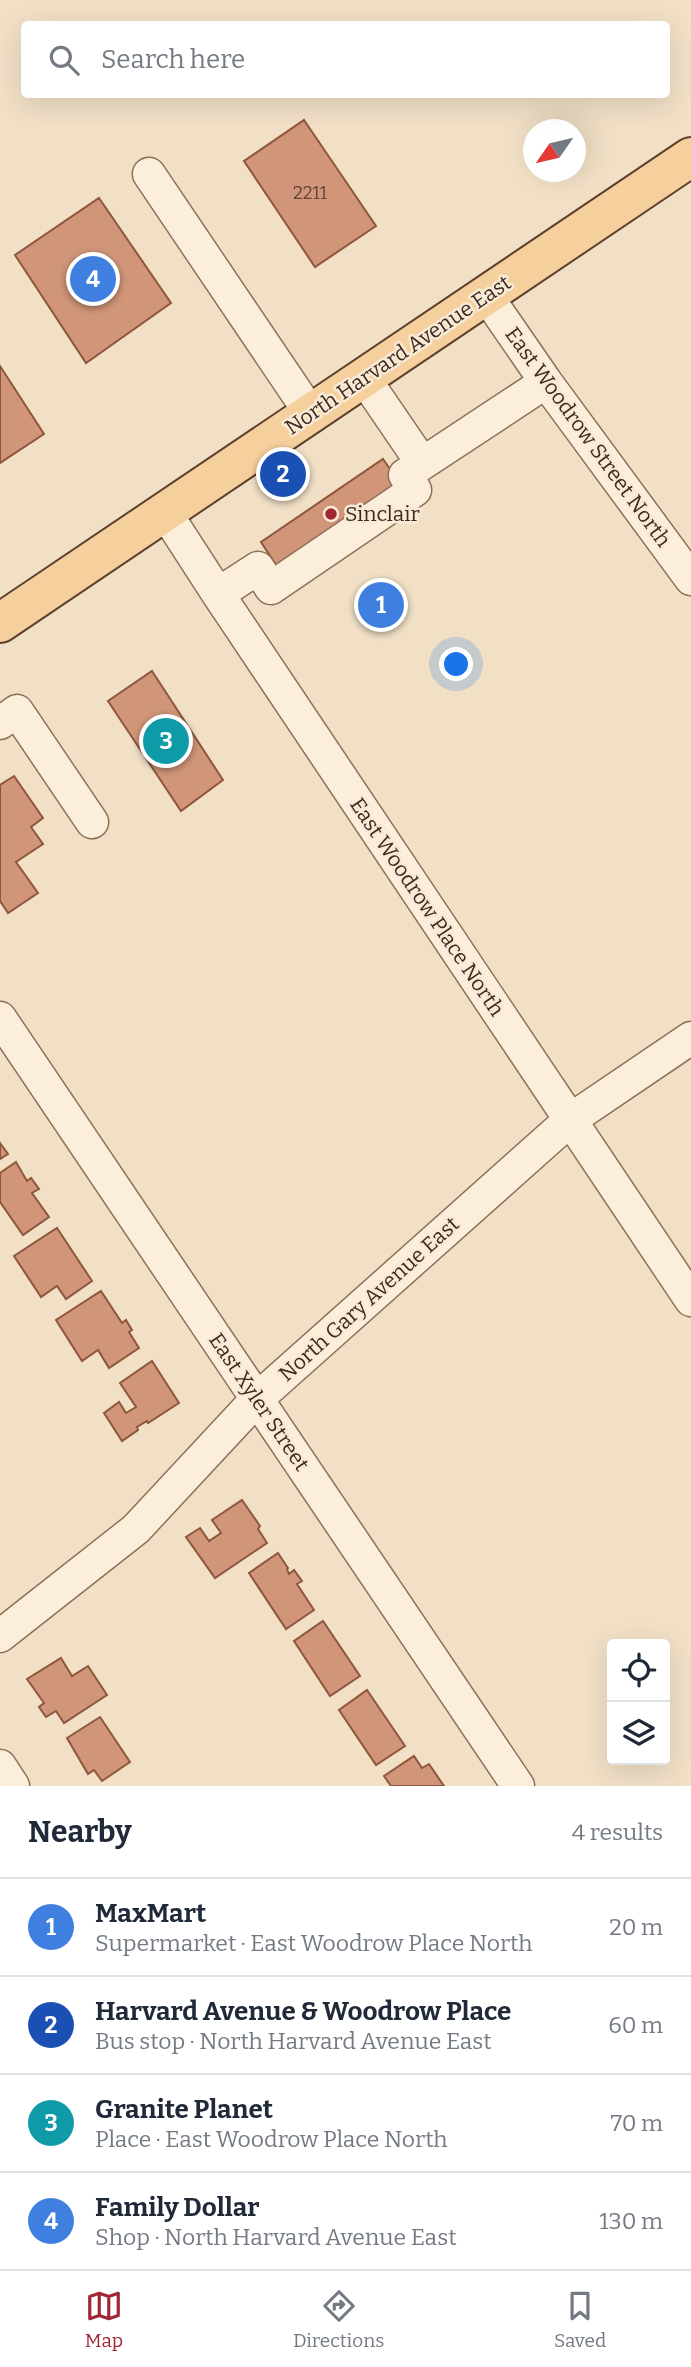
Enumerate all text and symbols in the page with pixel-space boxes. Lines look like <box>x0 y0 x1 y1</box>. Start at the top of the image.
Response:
search box <box>21 21 670 98</box>
icon: search <box>45 41 83 79</box>
text: Search here <box>101 44 245 75</box>
north arrow <box>523 119 586 182</box>
house number: 2211 <box>293 182 328 204</box>
pin: 4 <box>70 253 116 305</box>
street label: North Harvard Avenue East <box>280 269 516 440</box>
street label: East Woodrow Street North <box>499 322 677 552</box>
pin: 2 <box>260 448 306 500</box>
place label: Sinclair <box>345 501 420 527</box>
marker: Sinclair <box>323 506 339 522</box>
pin: 1 <box>358 579 404 631</box>
your location <box>439 647 473 681</box>
pin: 3 <box>143 715 189 767</box>
street label: East Woodrow Place North <box>344 793 510 1021</box>
street label: North Gary Avenue East <box>273 1211 465 1387</box>
street label: East Xyler Street <box>203 1328 315 1476</box>
map controls <box>607 1639 670 1765</box>
button: locate <box>607 1639 670 1702</box>
button: layers <box>607 1702 670 1765</box>
text: Nearby <box>28 1814 132 1850</box>
text: 4 results <box>572 1818 663 1846</box>
text: MaxMart <box>95 1898 206 1929</box>
text: 1 <box>46 1913 56 1941</box>
text: 20 m <box>609 1913 663 1941</box>
text: Supermarket · East Woodrow Place North <box>95 1929 533 1957</box>
text: Harvard Avenue & Woodrow Place <box>95 1996 511 2027</box>
text: 2 <box>45 2011 57 2039</box>
text: 60 m <box>608 2011 663 2039</box>
text: Bus stop · North Harvard Avenue East <box>95 2027 492 2055</box>
text: Granite Planet <box>95 2094 273 2125</box>
text: 3 <box>44 2109 58 2137</box>
text: 70 m <box>611 2109 663 2137</box>
text: Place · East Woodrow Place North <box>95 2125 448 2153</box>
text: Family Dollar <box>95 2192 260 2223</box>
text: 4 <box>44 2207 58 2235</box>
text: 130 m <box>599 2207 663 2235</box>
text: Shop · North Harvard Avenue East <box>95 2223 456 2251</box>
tab: Map <box>85 2287 123 2352</box>
tab: Directions <box>293 2287 384 2352</box>
tab: Saved <box>554 2287 606 2352</box>

